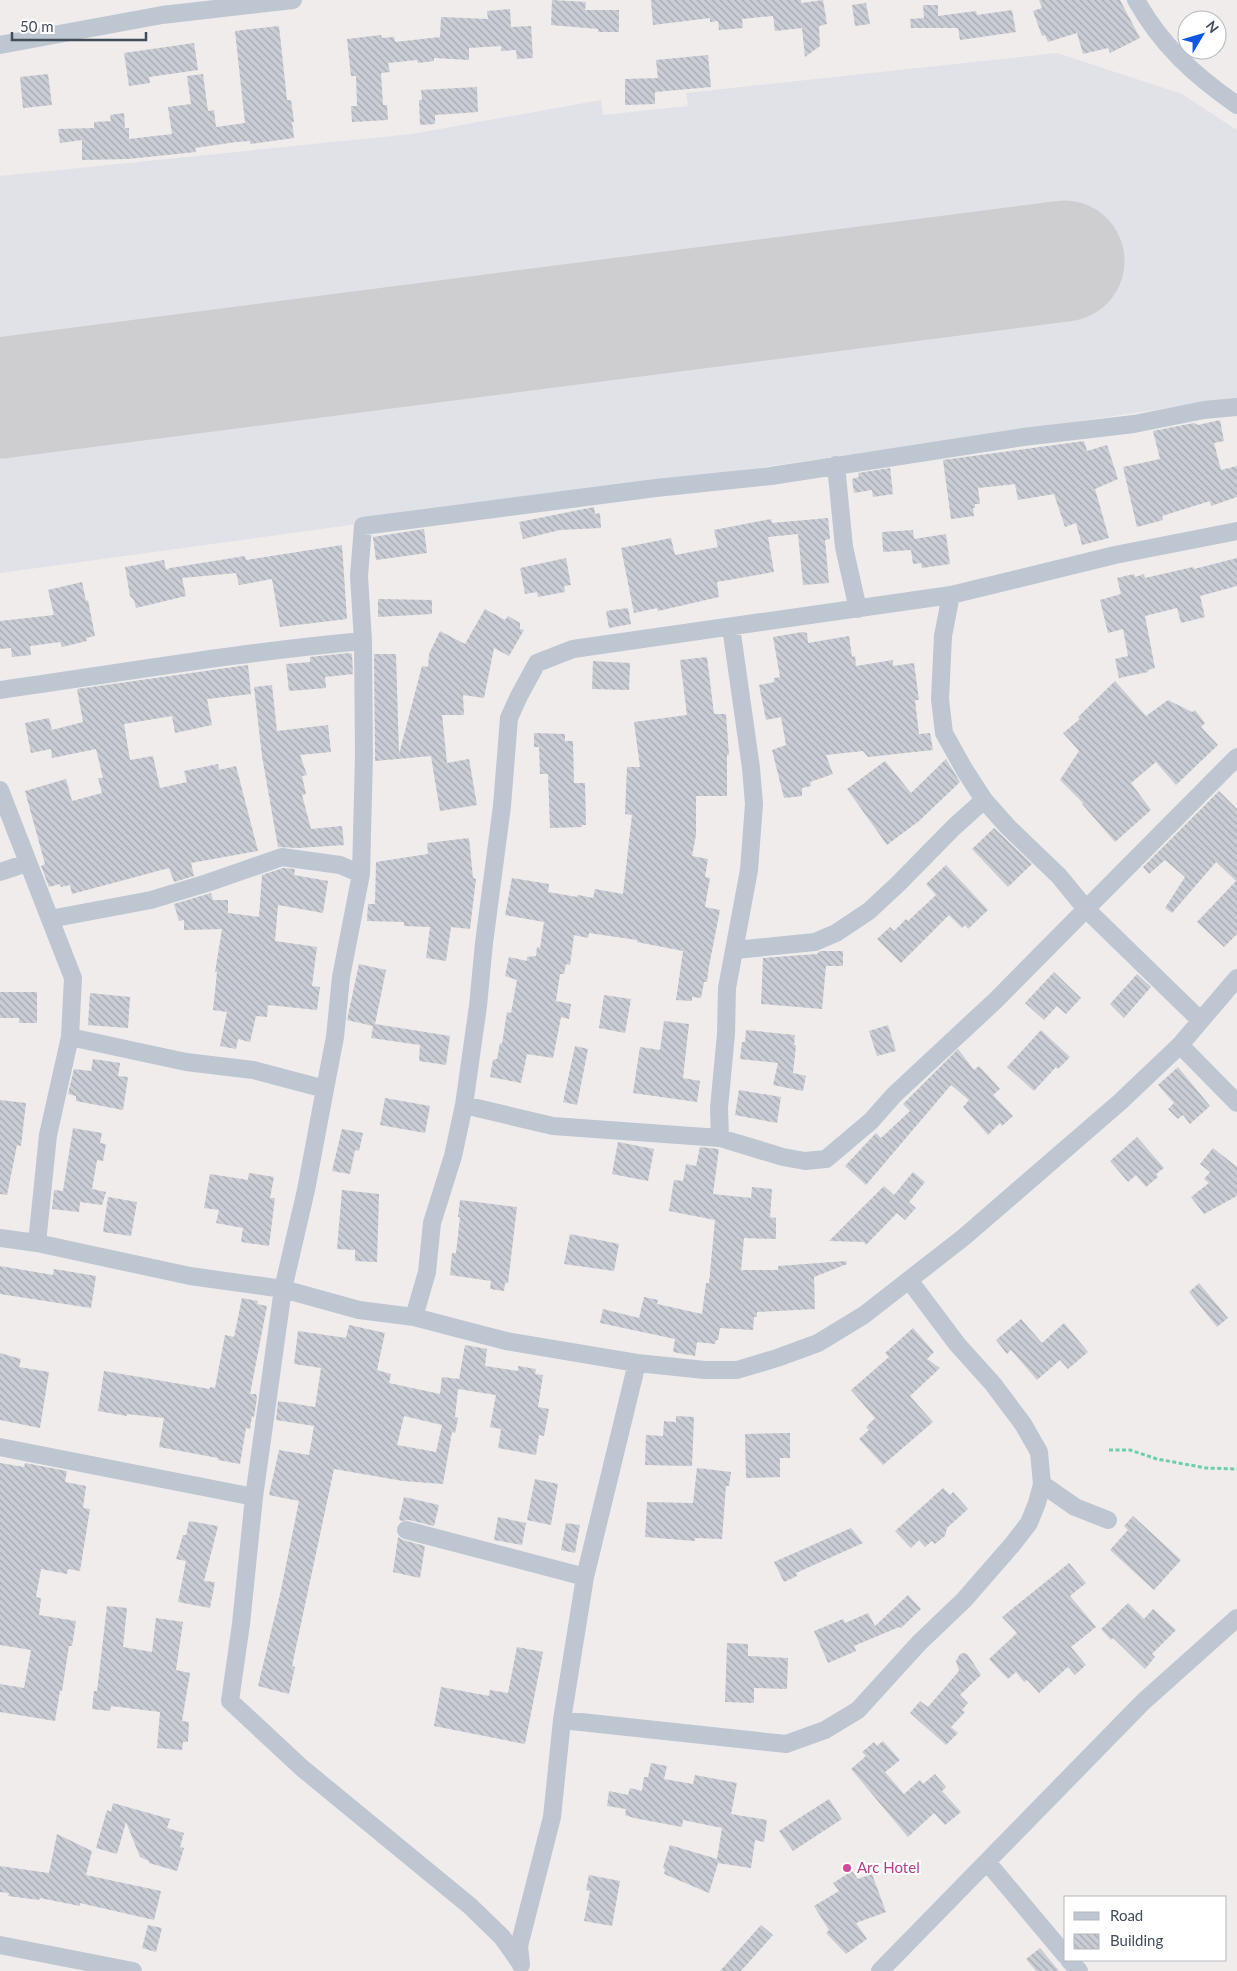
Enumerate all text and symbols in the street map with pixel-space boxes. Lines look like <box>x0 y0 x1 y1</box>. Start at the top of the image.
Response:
scale bar <box>12 10 146 42</box>
north arrow <box>1177 10 1227 60</box>
text: 50 m <box>20 17 54 35</box>
text: N <box>1203 17 1223 36</box>
place label: Arc Hotel <box>857 1858 920 1876</box>
marker: Arc Hotel <box>841 1862 853 1874</box>
legend <box>1064 1896 1227 1961</box>
text: Road <box>1110 1906 1143 1924</box>
text: Building <box>1110 1931 1163 1949</box>

